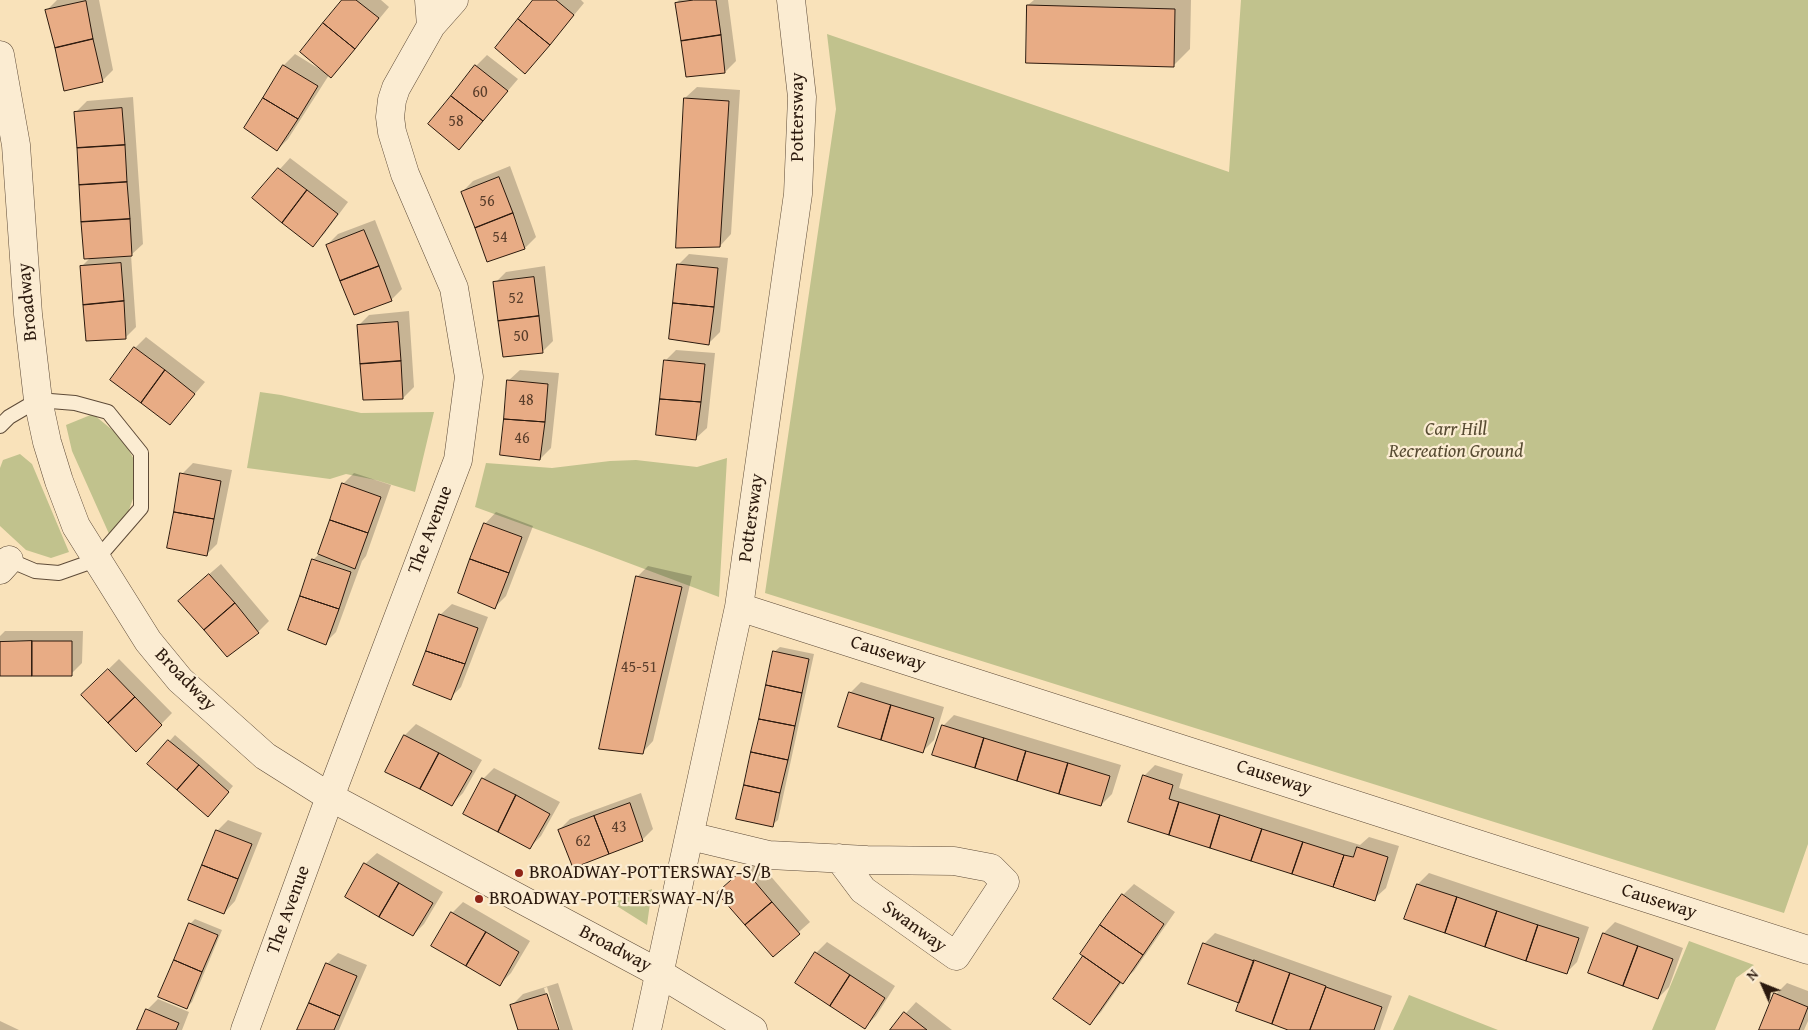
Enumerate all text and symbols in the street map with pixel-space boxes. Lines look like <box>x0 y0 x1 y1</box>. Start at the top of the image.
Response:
street label: Pottersway <box>787 72 809 162</box>
house number: 60 <box>472 83 488 103</box>
house number: 58 <box>448 112 464 132</box>
house number: 56 <box>479 192 495 212</box>
house number: 54 <box>492 228 508 248</box>
street label: Broadway <box>13 262 43 342</box>
house number: 52 <box>508 289 524 309</box>
house number: 50 <box>513 327 529 347</box>
house number: 48 <box>518 391 534 411</box>
park label: Carr Hill Recreation Ground <box>1389 419 1523 463</box>
house number: 46 <box>514 429 530 449</box>
street label: Pottersway <box>734 472 770 564</box>
street label: The Avenue <box>404 483 458 577</box>
street label: Causeway <box>848 631 928 677</box>
street label: Broadway <box>149 644 221 716</box>
house number: 45-51 <box>621 658 657 678</box>
street label: Causeway <box>1234 755 1314 801</box>
house number: 43 <box>611 818 627 838</box>
house number: 62 <box>575 832 591 852</box>
street label: The Avenue <box>262 862 316 958</box>
place label: BROADWAY-POTTERSWAY-S/B <box>529 862 771 884</box>
marker: BROADWAY-POTTERSWAY-S/B <box>513 867 525 879</box>
street label: Causeway <box>1619 879 1699 925</box>
place label: BROADWAY-POTTERSWAY-N/B <box>489 888 735 910</box>
marker: BROADWAY-POTTERSWAY-N/B <box>473 893 485 905</box>
street label: Swanway <box>877 896 951 958</box>
street label: Broadway <box>575 920 655 978</box>
north arrow <box>1738 960 1788 1010</box>
text: N <box>1742 964 1763 985</box>

